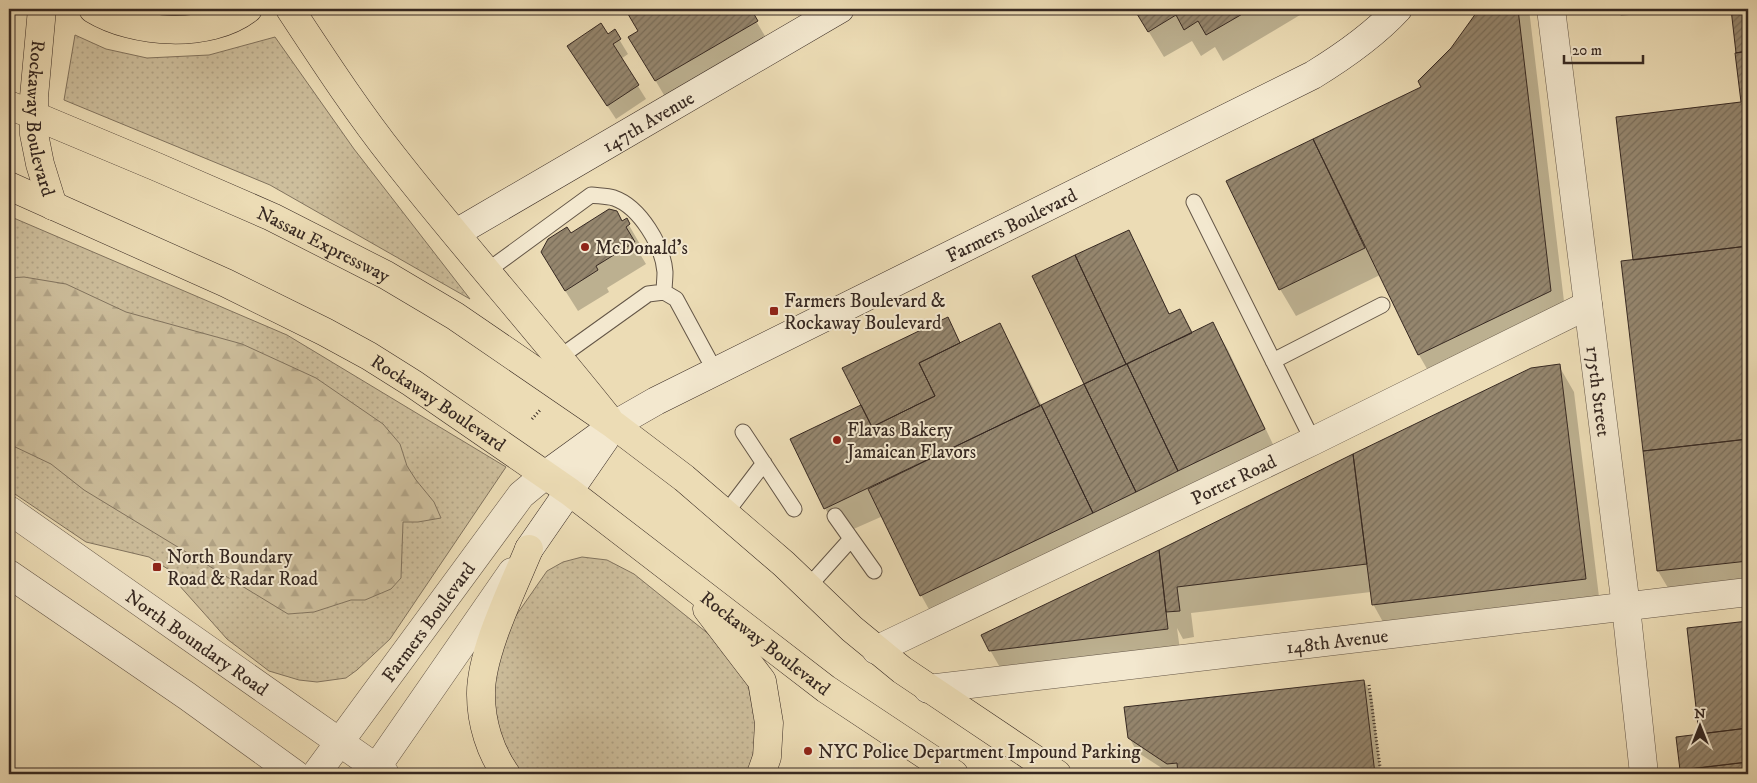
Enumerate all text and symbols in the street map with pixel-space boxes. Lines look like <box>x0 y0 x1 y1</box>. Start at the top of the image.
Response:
scale bar <box>1564 32 1643 64</box>
street label: Rockaway Boulevard <box>21 39 59 200</box>
text: 20 m <box>1572 41 1602 60</box>
street label: 147th Avenue <box>599 87 699 158</box>
street label: Farmers Boulevard <box>943 184 1081 268</box>
street label: Nassau Expressway <box>253 202 394 289</box>
place label: McDonald's <box>595 237 688 260</box>
marker: McDonald's <box>579 241 591 253</box>
place label: Farmers Boulevard & Rockaway Boulevard <box>784 290 946 335</box>
marker: Farmers Boulevard & Rockaway Boulevard <box>768 305 780 317</box>
street label: 175th Street <box>1580 344 1615 438</box>
street label: Rockaway Boulevard <box>366 350 510 457</box>
place label: Flavas Bakery Jamaican Flavors <box>845 419 976 464</box>
marker: Flavas Bakery Jamaican Flavors <box>831 434 843 446</box>
street label: Porter Road <box>1188 450 1281 511</box>
place label: North Boundary Road & Radar Road <box>167 546 318 591</box>
street label: Farmers Boulevard <box>378 558 481 687</box>
marker: North Boundary Road & Radar Road <box>151 561 163 573</box>
street label: North Boundary Road <box>121 585 273 702</box>
street label: Rockaway Boulevard <box>695 587 835 701</box>
street label: 148th Avenue <box>1285 625 1390 660</box>
north arrow <box>1674 700 1724 750</box>
text: N <box>1694 705 1706 723</box>
place label: NYC Police Department Impound Parking <box>818 741 1141 764</box>
marker: NYC Police Department Impound Parking <box>802 745 814 757</box>

